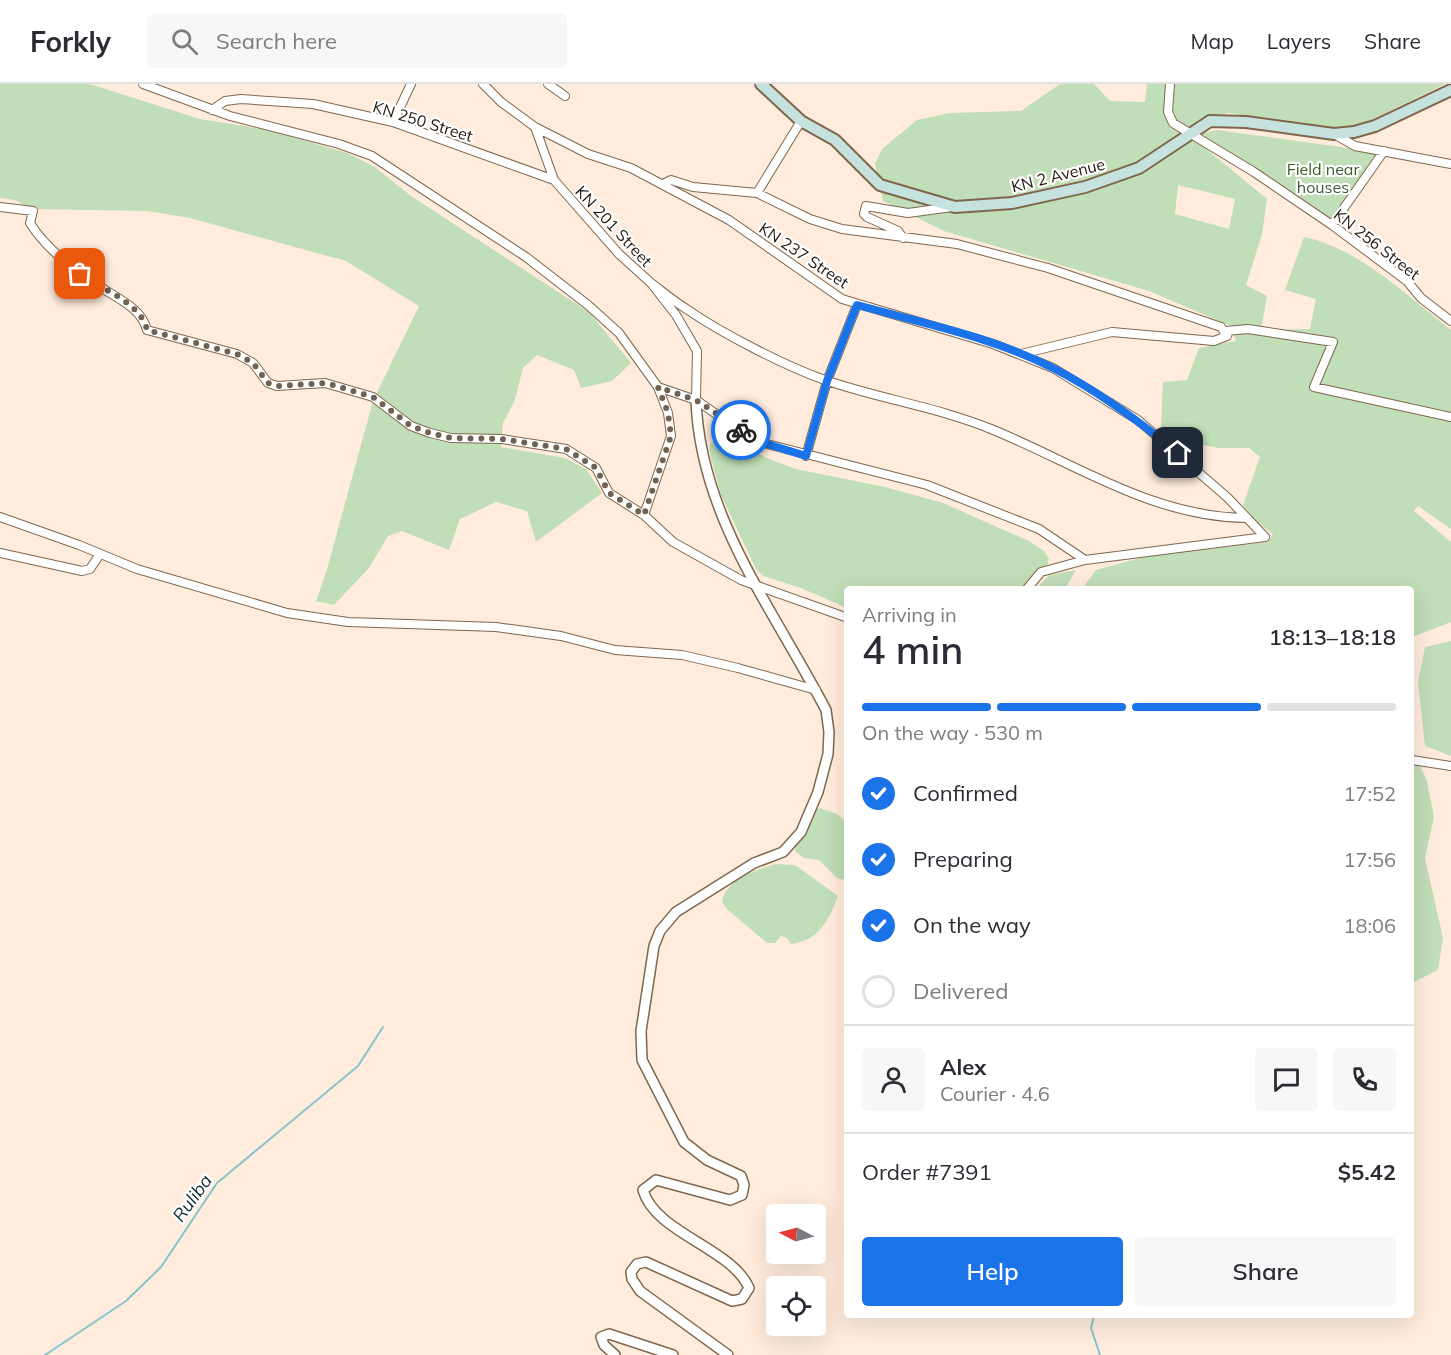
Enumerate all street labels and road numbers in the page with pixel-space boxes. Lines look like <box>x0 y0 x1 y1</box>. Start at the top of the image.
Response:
street label: KN 250 Street <box>371 96 476 146</box>
street label: KN 2 Avenue <box>1009 154 1107 196</box>
street label: KN 201 Street <box>571 181 657 271</box>
street label: KN 256 Street <box>1330 204 1424 284</box>
street label: KN 237 Street <box>756 218 853 292</box>

